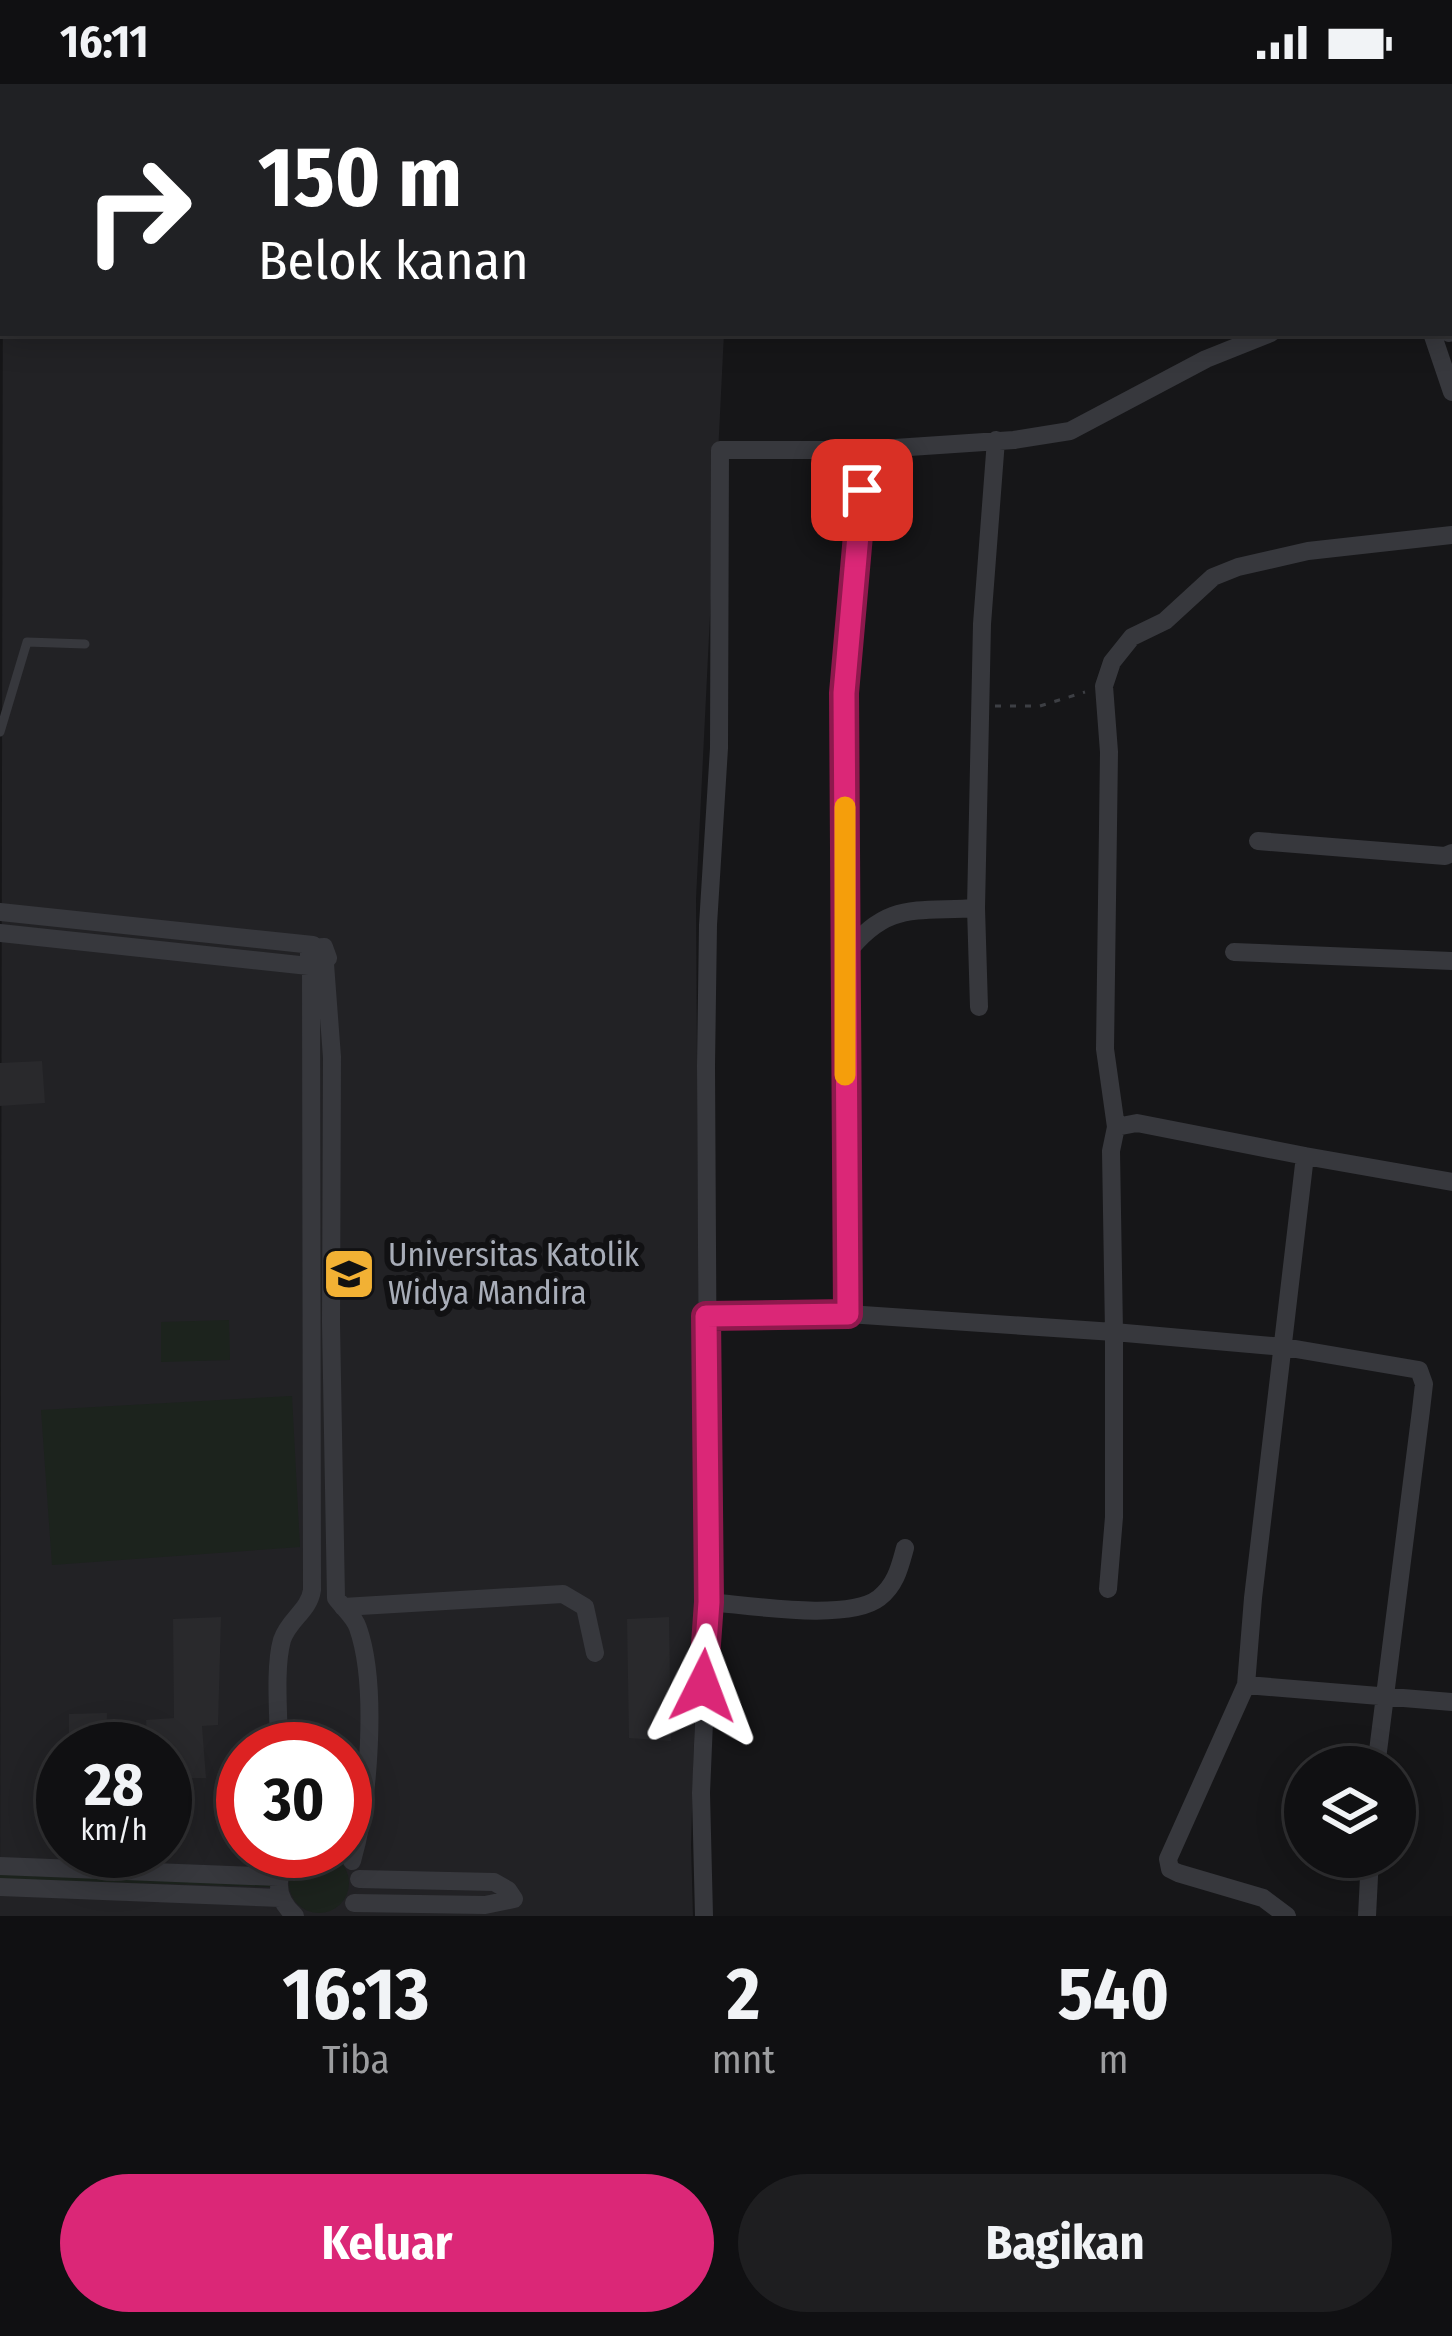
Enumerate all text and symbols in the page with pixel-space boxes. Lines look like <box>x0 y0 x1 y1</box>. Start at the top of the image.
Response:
text: 16:11 <box>60 15 149 69</box>
text: 150 m <box>258 127 462 228</box>
icon: right <box>60 132 216 288</box>
text: Belok kanan <box>258 229 529 293</box>
pin <box>811 439 913 541</box>
icon: arrive <box>829 457 895 523</box>
place label: Universitas Katolik Widya Mandira <box>388 1235 640 1313</box>
school or university icon: Universitas Katolik Widya Mandira <box>321 1246 377 1302</box>
position arrow <box>640 1623 766 1749</box>
speed limit sign: 30 <box>216 1722 372 1878</box>
map controls <box>1284 1746 1416 1878</box>
button: layers <box>1284 1746 1416 1878</box>
text: 28 <box>84 1749 144 1821</box>
text: km/h <box>81 1812 147 1848</box>
text: 16:13 <box>283 1952 429 2038</box>
text: 2 <box>727 1952 760 2038</box>
text: 540 <box>1058 1952 1169 2038</box>
text: Tiba <box>322 2037 390 2083</box>
text: mnt <box>712 2037 775 2083</box>
text: m <box>1099 2037 1129 2083</box>
button: Keluar <box>60 2174 714 2312</box>
button: Bagikan <box>738 2174 1392 2312</box>

